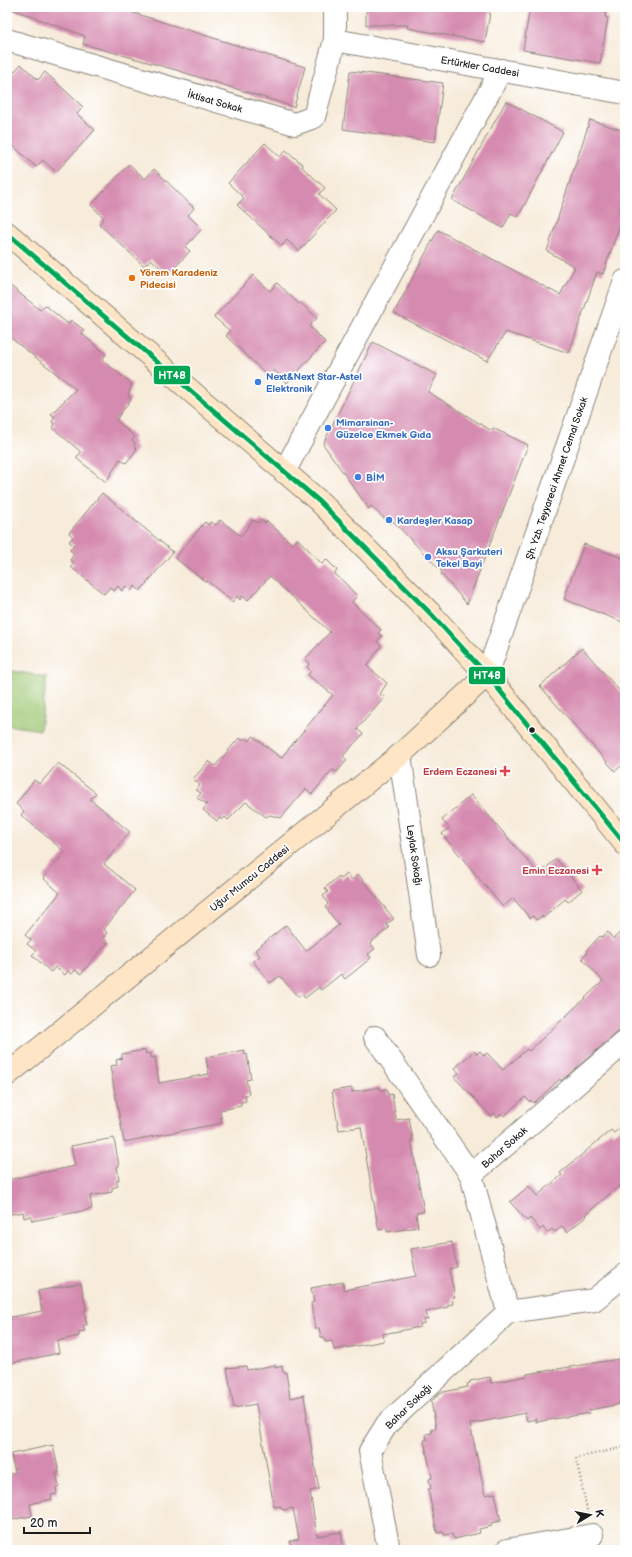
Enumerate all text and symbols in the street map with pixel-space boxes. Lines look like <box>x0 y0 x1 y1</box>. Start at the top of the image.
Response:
street label: Ertürkler Caddesi <box>440 54 520 80</box>
street label: İktisat Sokak <box>186 88 244 116</box>
place label: Yörem Karadeniz Pidecisi <box>140 267 218 291</box>
marker: Yörem Karadeniz Pidecisi <box>127 273 137 283</box>
line badge: HT48 <box>153 365 191 385</box>
text: HT48 <box>158 369 186 382</box>
place label: Next&Next Star-Astel Elektronik <box>266 371 362 395</box>
marker: Next&Next Star-Astel Elektronik <box>253 377 263 387</box>
street label: Şh. Yzb. Teyyareci Ahmet Cemal Sokak <box>523 395 591 561</box>
place label: Mimarsinan- Güzelce Ekmek Gıda <box>336 417 431 441</box>
marker: Mimarsinan- Güzelce Ekmek Gıda <box>323 423 333 433</box>
marker: BİM <box>353 472 363 482</box>
place label: BİM <box>366 472 385 484</box>
marker: Kardeşler Kasap <box>384 515 394 525</box>
place label: Kardeşler Kasap <box>397 515 473 527</box>
place label: Aksu Şarkuteri Tekel Bayi <box>435 546 502 570</box>
marker: Aksu Şarkuteri Tekel Bayi <box>423 552 433 562</box>
line badge: HT48 <box>468 666 506 685</box>
text: HT48 <box>473 669 501 682</box>
unlabelled marker <box>527 725 537 735</box>
place label: Erdem Eczanesi <box>423 766 497 778</box>
marker: Erdem Eczanesi <box>500 766 510 776</box>
street label: Leylak Sokağı <box>404 824 424 886</box>
street label: Uğur Mumcu Caddesi <box>208 843 292 914</box>
place label: Emin Eczanesi <box>522 865 589 877</box>
marker: Emin Eczanesi <box>592 865 602 875</box>
street label: Bahar Sokak <box>479 1125 530 1171</box>
street label: Bahar Sokağı <box>383 1382 434 1432</box>
north arrow <box>570 1495 610 1535</box>
scale bar <box>24 1509 90 1535</box>
text: K <box>592 1509 606 1519</box>
text: 20 m <box>30 1516 57 1531</box>

